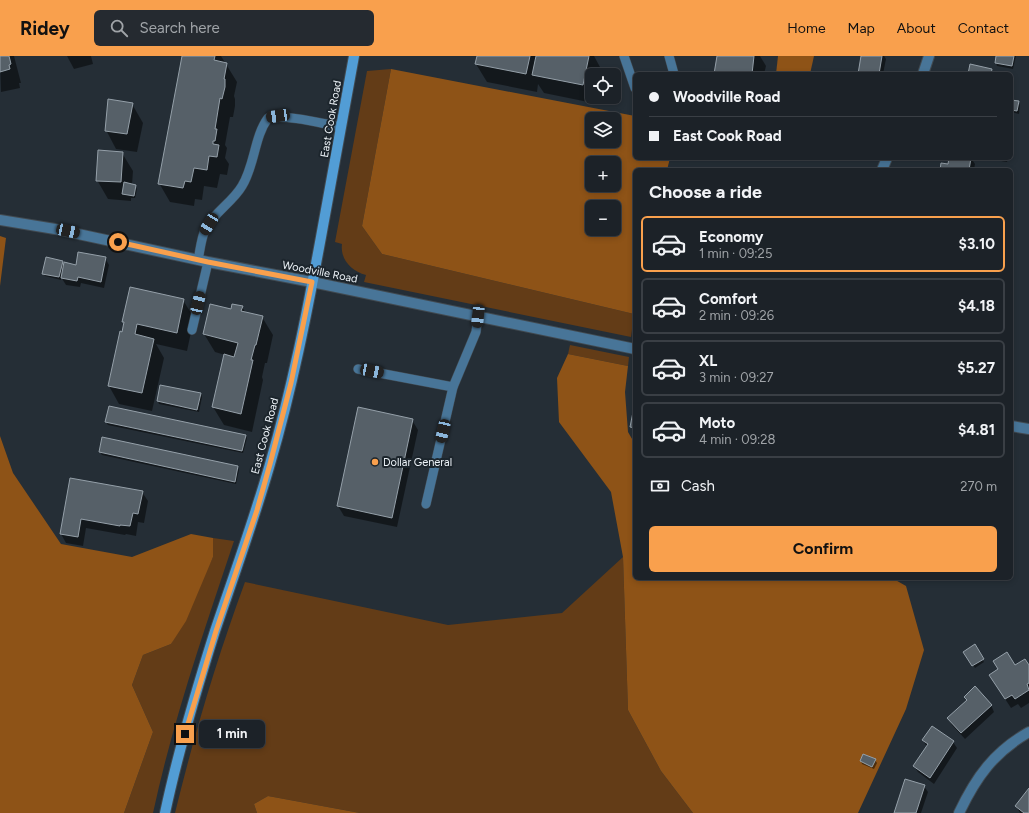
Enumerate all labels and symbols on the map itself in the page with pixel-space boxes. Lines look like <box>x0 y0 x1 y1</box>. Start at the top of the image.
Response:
street label: East Cook Road <box>318 79 344 159</box>
car <box>265 108 291 124</box>
car <box>198 211 220 237</box>
car <box>55 223 81 239</box>
route start <box>109 233 127 251</box>
street label: Woodville Road <box>281 258 359 286</box>
car <box>189 290 207 316</box>
car <box>471 303 485 329</box>
car <box>359 363 385 379</box>
street label: East Cook Road <box>249 397 281 475</box>
car <box>434 418 452 444</box>
place label: Dollar General <box>383 456 452 469</box>
marker: Dollar General <box>370 457 380 467</box>
callout: 1 min <box>199 720 265 748</box>
route end <box>176 725 194 743</box>

